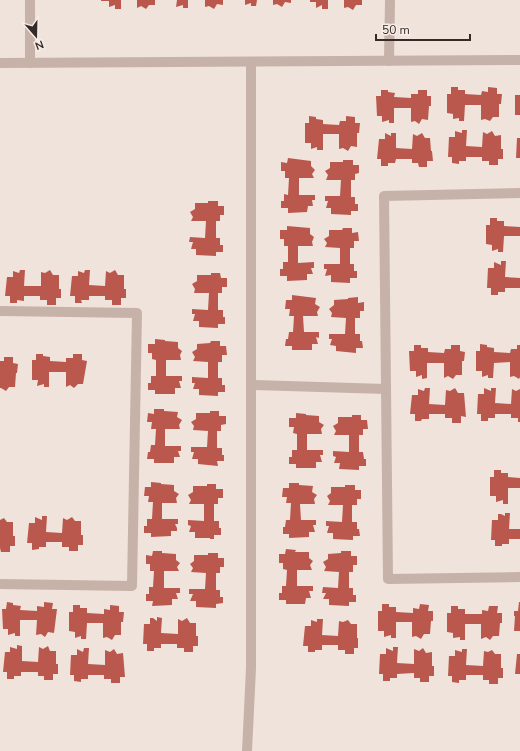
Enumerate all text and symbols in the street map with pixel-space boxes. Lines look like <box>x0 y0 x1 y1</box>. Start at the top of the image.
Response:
north arrow <box>16 16 56 56</box>
scale bar <box>376 16 470 42</box>
text: 50 m <box>382 22 410 38</box>
text: N <box>33 36 46 53</box>

